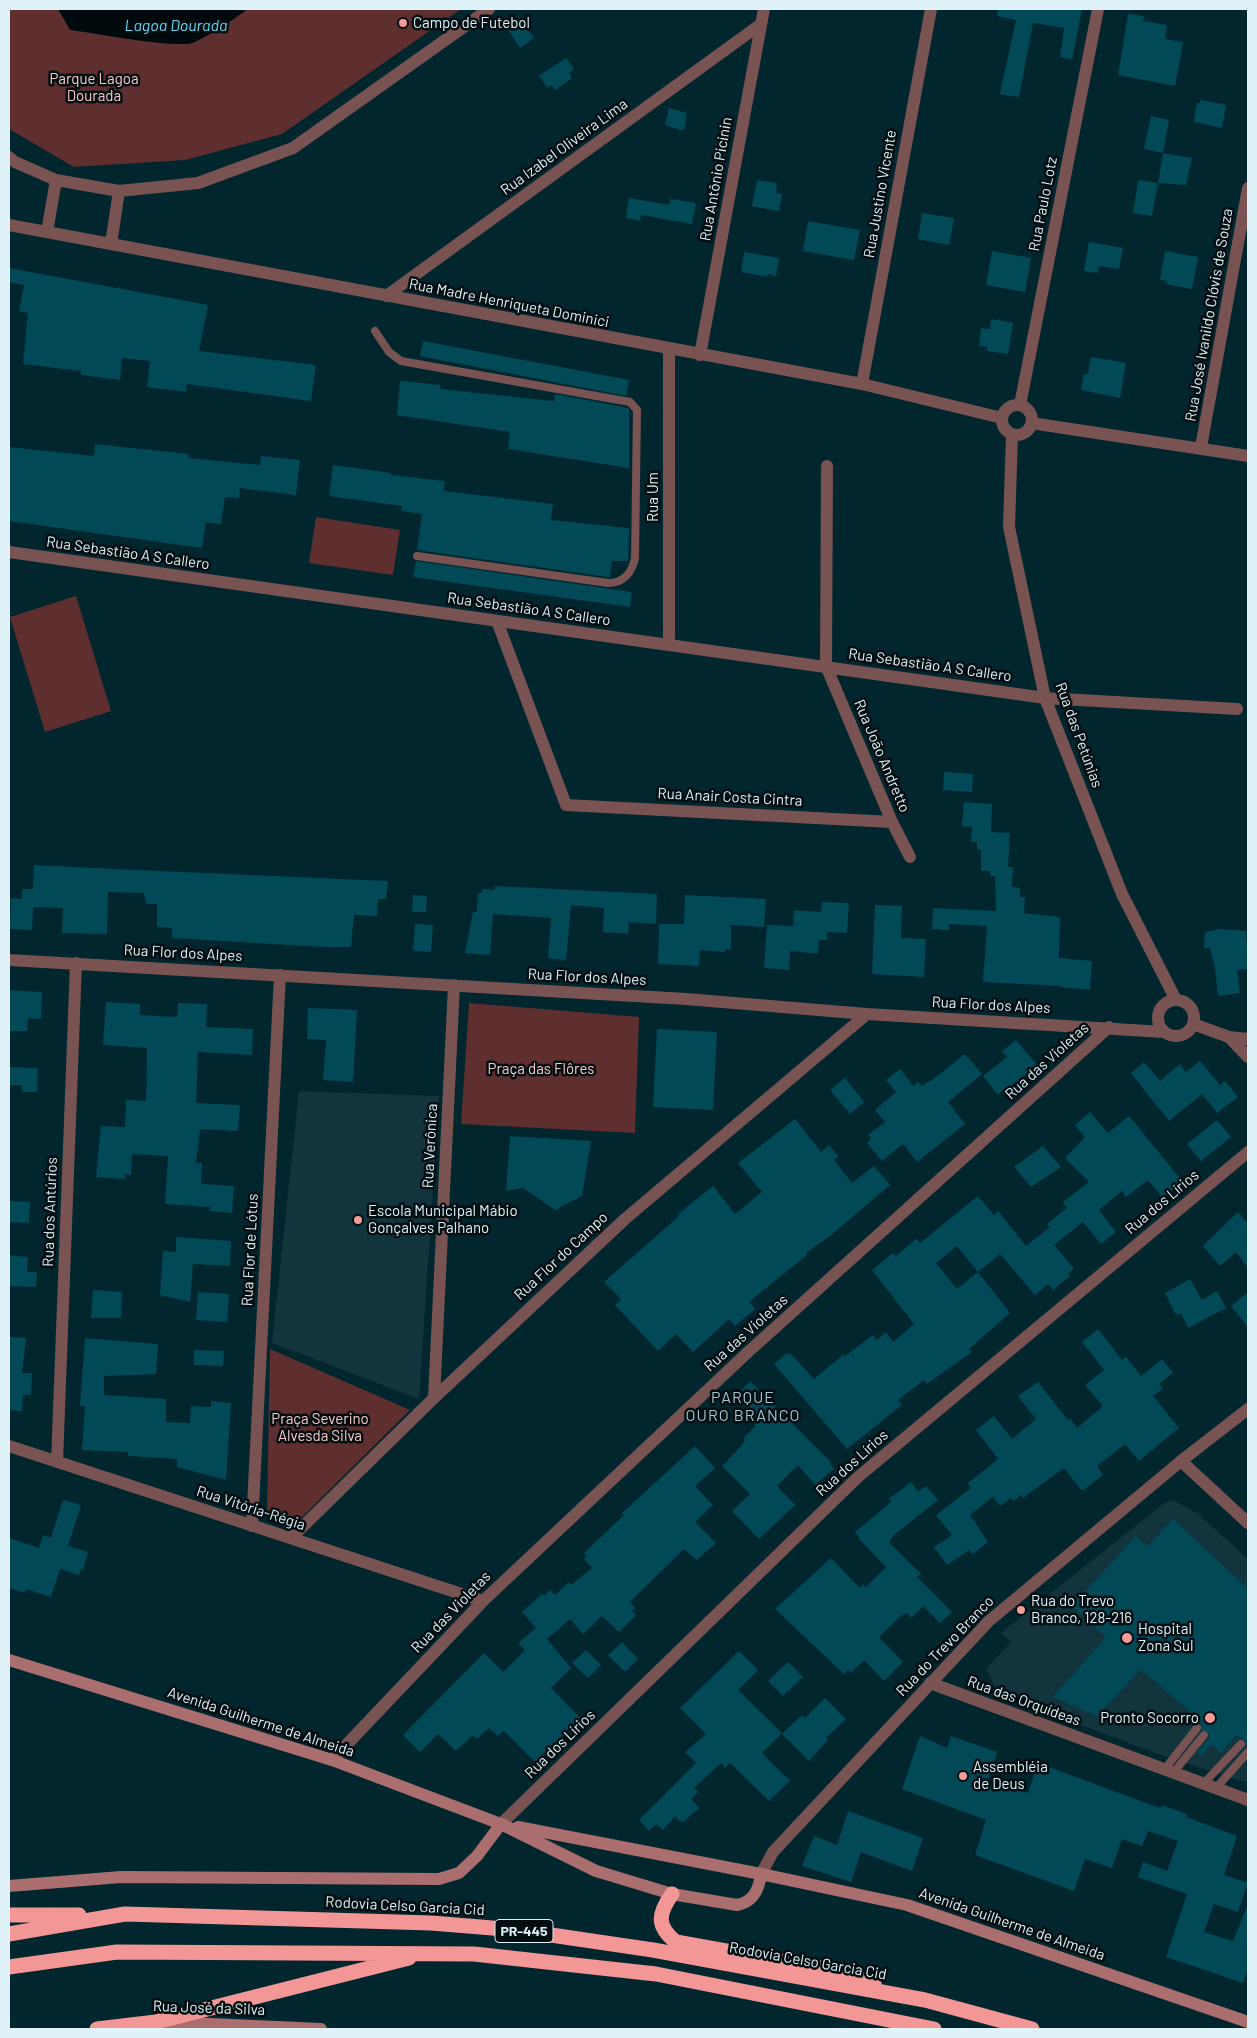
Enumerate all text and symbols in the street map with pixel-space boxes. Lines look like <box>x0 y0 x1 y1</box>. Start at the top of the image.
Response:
place label: Campo de Futebol <box>413 14 530 32</box>
water label: Lagoa Dourada <box>125 16 227 36</box>
marker: Campo de Futebol <box>397 17 409 29</box>
park label: Parque Lagoa Dourada <box>49 70 139 105</box>
street label: Rua Izabel Oliveira Lima <box>497 95 631 199</box>
street label: Rua Antônio Picinin <box>696 116 736 242</box>
street label: Rua Justino Vicente <box>860 128 900 260</box>
street label: Rua Paulo Lotz <box>1025 155 1061 253</box>
street label: Rua José Ivanildo Clóvis de Souza <box>1181 207 1237 423</box>
street label: Rua Madre Henriqueta Dominici <box>407 275 611 331</box>
street label: Rua Um <box>644 472 662 522</box>
street label: Rua Sebastião A S Callero <box>45 533 211 573</box>
street label: Rua Sebastião A S Callero <box>446 589 612 629</box>
street label: Rua Sebastião A S Callero <box>847 645 1013 685</box>
street label: Rua das Petúnias <box>1052 680 1106 790</box>
street label: Rua João Andretto <box>850 697 914 815</box>
street label: Rua Anair Costa Cintra <box>657 784 803 810</box>
street label: Rua Flor dos Alpes <box>123 941 243 965</box>
street label: Rua Flor dos Alpes <box>527 965 647 989</box>
street label: Rua Flor dos Alpes <box>931 993 1051 1017</box>
street label: Rua das Violetas <box>1001 1019 1093 1103</box>
park label: Praça das Flôres <box>488 1060 594 1078</box>
street label: Rua Verônica <box>419 1103 441 1189</box>
street label: Rua dos Antúrios <box>39 1157 61 1267</box>
street label: Rua dos Lírios <box>1121 1166 1203 1238</box>
street label: Rua Flor de Lótus <box>238 1193 262 1307</box>
place label: Escola Municipal Mábio Gonçalves Palhano <box>368 1202 518 1237</box>
street label: Rua Flor do Campo <box>511 1208 611 1304</box>
marker: Escola Municipal Mábio Gonçalves Palhano <box>352 1214 364 1226</box>
street label: Rua das Violetas <box>700 1291 792 1375</box>
district label: PARQUE OURO BRANCO <box>684 1388 802 1426</box>
park label: Praça Severino Alvesda Silva <box>271 1410 369 1445</box>
street label: Rua dos Lírios <box>812 1426 892 1500</box>
street label: Rua Vitória-Régia <box>194 1482 308 1534</box>
street label: Rua das Violetas <box>408 1567 494 1657</box>
street label: Rua do Trevo Branco <box>892 1592 998 1700</box>
place label: Rua do Trevo Branco, 128-216 <box>1031 1592 1132 1627</box>
marker: Rua do Trevo Branco, 128-216 <box>1015 1604 1027 1616</box>
place label: Hospital Zona Sul <box>1138 1620 1193 1655</box>
marker: Hospital Zona Sul <box>1120 1631 1134 1645</box>
street label: Rua das Orquídeas <box>965 1672 1083 1730</box>
street label: Avenida Guilherme de Almeida <box>165 1683 357 1761</box>
street label: Rua dos Lírios <box>521 1706 599 1782</box>
place label: Pronto Socorro <box>1100 1709 1199 1727</box>
marker: Pronto Socorro <box>1203 1711 1217 1725</box>
place label: Assembléia de Deus <box>973 1758 1048 1793</box>
marker: Assembléia de Deus <box>957 1770 969 1782</box>
street label: Avenida Guilherme de Almeida <box>917 1884 1107 1964</box>
street label: Rodovia Celso Garcia Cid <box>325 1893 485 1919</box>
road number: PR-445 <box>495 1920 553 1942</box>
street label: Rodovia Celso Garcia Cid <box>728 1938 888 1984</box>
street label: Rua José da Silva <box>153 1997 265 2019</box>

